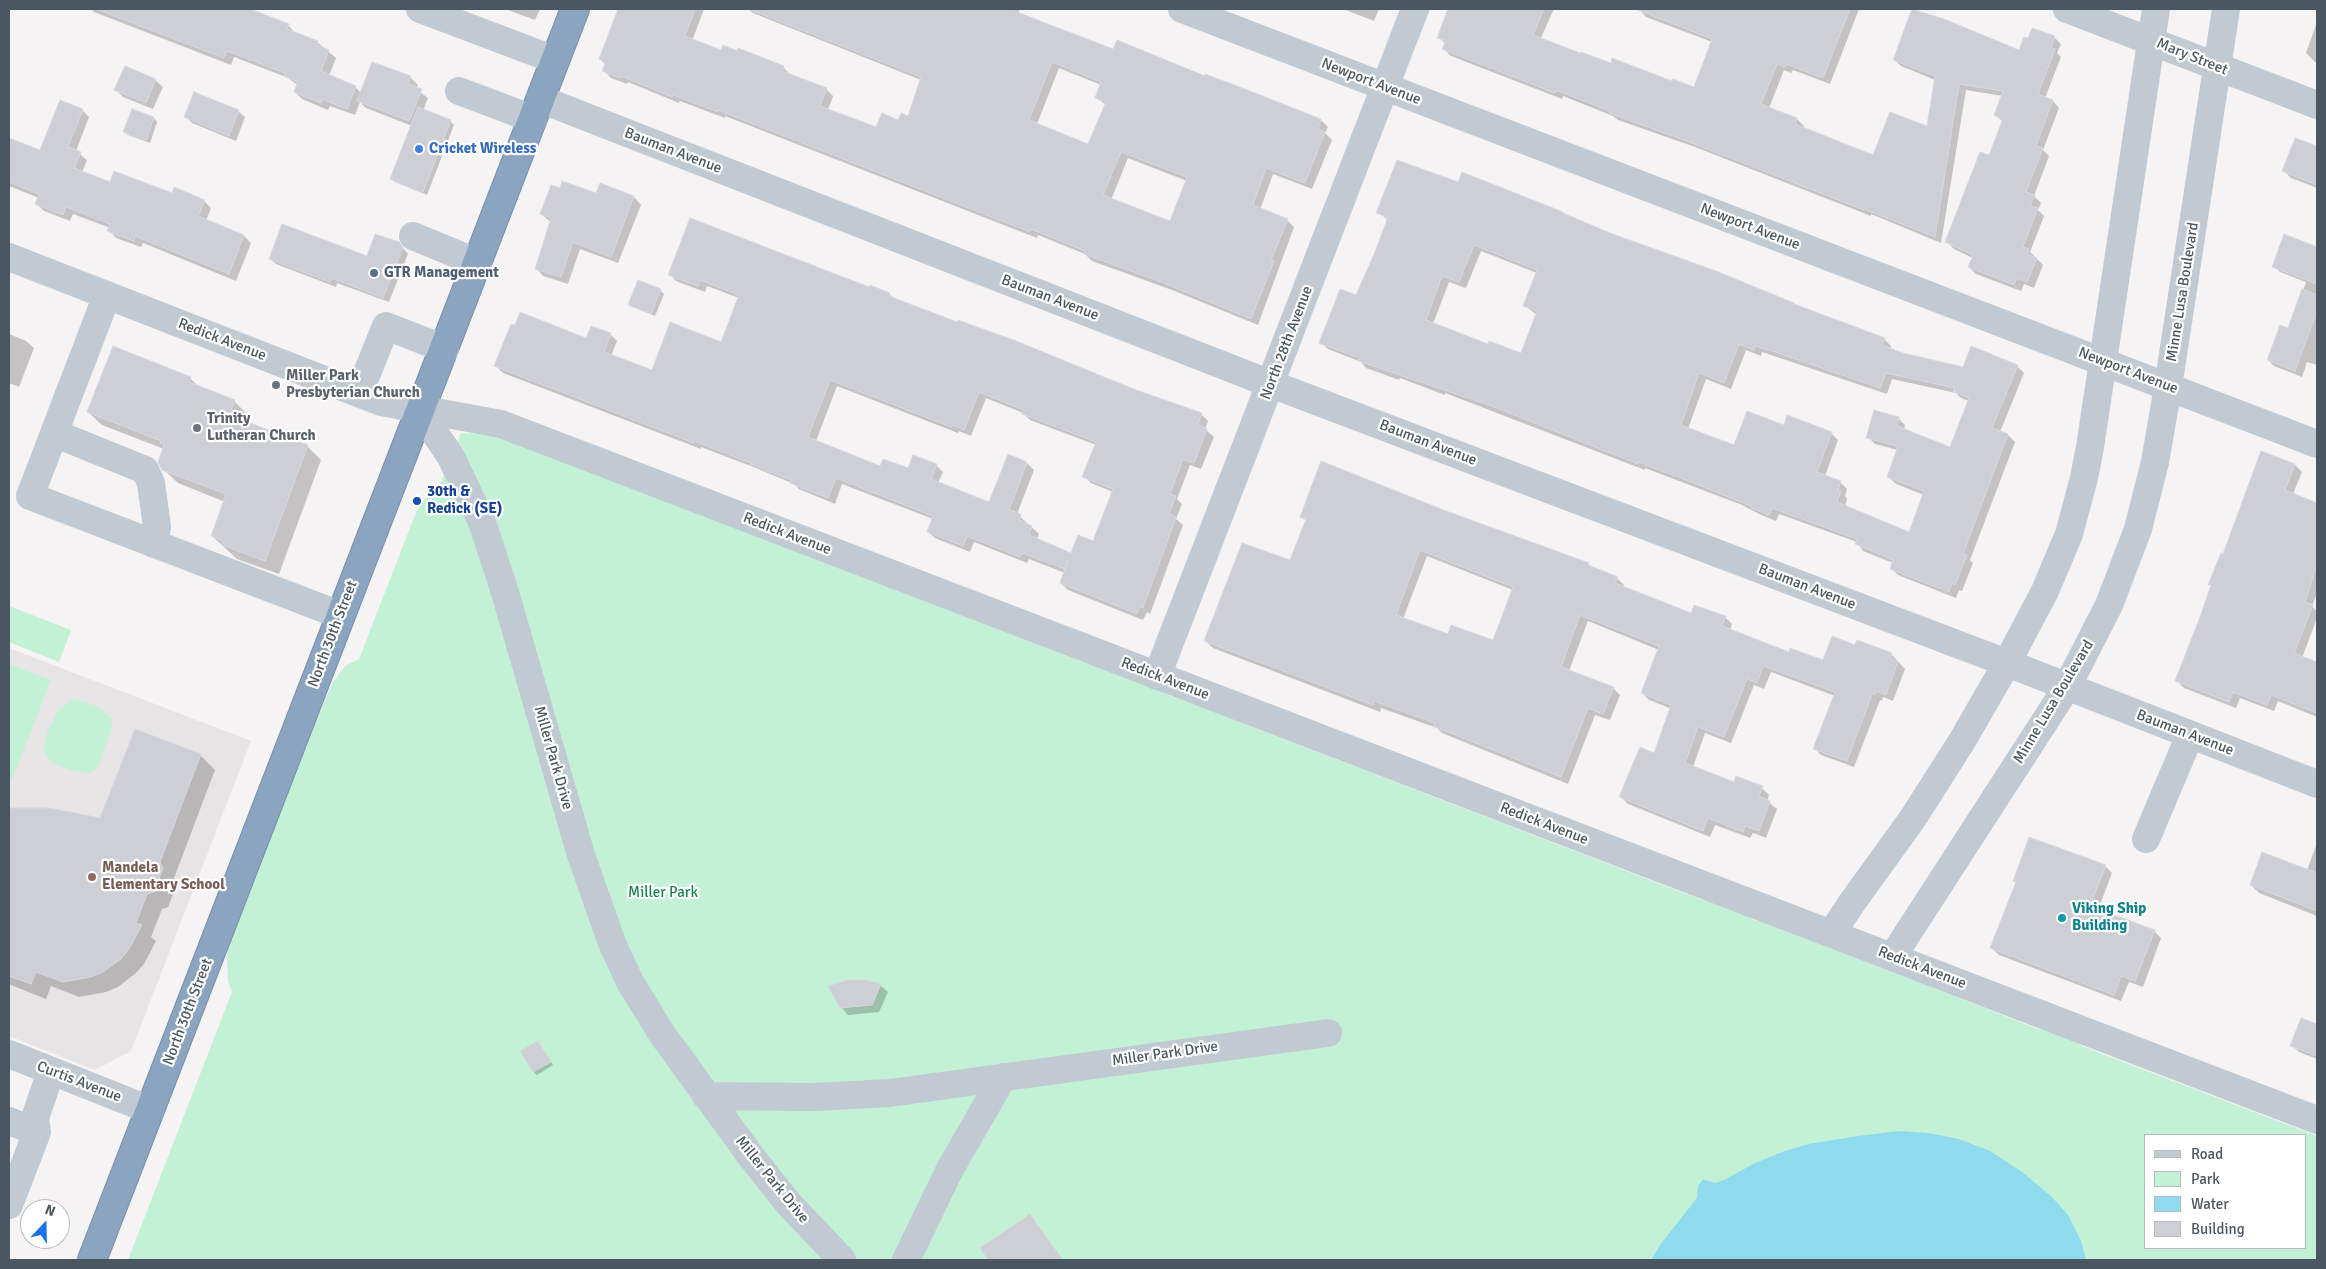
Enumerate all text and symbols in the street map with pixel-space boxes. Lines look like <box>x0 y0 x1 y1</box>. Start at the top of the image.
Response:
street label: Mary Street <box>2154 35 2230 79</box>
street label: Newport Avenue <box>1319 55 1423 109</box>
street label: Bauman Avenue <box>622 124 724 178</box>
place label: Cricket Wireless <box>429 140 536 158</box>
marker: Cricket Wireless <box>413 143 425 155</box>
street label: Newport Avenue <box>1698 200 1802 254</box>
street label: Minne Lusa Boulevard <box>2163 221 2203 363</box>
place label: GTR Management <box>384 264 499 282</box>
marker: GTR Management <box>368 267 380 279</box>
street label: Bauman Avenue <box>999 271 1101 325</box>
street label: North 28th Avenue <box>1257 284 1317 402</box>
street label: Redick Avenue <box>175 315 269 365</box>
street label: Newport Avenue <box>2076 344 2180 398</box>
place label: Miller Park Presbyterian Church <box>286 367 420 402</box>
marker: Miller Park Presbyterian Church <box>270 379 282 391</box>
place label: Trinity Lutheran Church <box>207 410 316 445</box>
street label: Bauman Avenue <box>1377 416 1479 470</box>
marker: Trinity Lutheran Church <box>191 422 203 434</box>
place label: 30th & Redick (SE) <box>427 483 502 518</box>
marker: 30th & Redick (SE) <box>411 495 423 507</box>
street label: Redick Avenue <box>740 509 834 559</box>
street label: Bauman Avenue <box>1756 560 1858 614</box>
street label: North 30th Street <box>304 578 362 690</box>
street label: Minne Lusa Boulevard <box>2010 637 2098 767</box>
street label: Redick Avenue <box>1118 654 1212 704</box>
street label: Miller Park Drive <box>530 704 576 812</box>
street label: Bauman Avenue <box>2134 706 2236 760</box>
street label: Redick Avenue <box>1497 799 1591 849</box>
place label: Mandela Elementary School <box>102 859 225 894</box>
marker: Mandela Elementary School <box>86 871 98 883</box>
park label: Miller Park <box>628 884 698 902</box>
place label: Viking Ship Building <box>2072 900 2146 935</box>
marker: Viking Ship Building <box>2056 912 2068 924</box>
street label: Redick Avenue <box>1875 943 1969 993</box>
street label: North 30th Street <box>159 956 217 1068</box>
street label: Miller Park Drive <box>1111 1038 1219 1070</box>
street label: Curtis Avenue <box>34 1058 124 1106</box>
street label: Miller Park Drive <box>731 1133 813 1227</box>
legend <box>2144 1134 2306 1249</box>
text: Road <box>2191 1145 2223 1163</box>
text: Park <box>2191 1170 2220 1188</box>
text: Water <box>2191 1195 2229 1213</box>
north arrow <box>20 1199 70 1249</box>
text: N <box>43 1201 58 1220</box>
text: Building <box>2191 1220 2245 1238</box>

